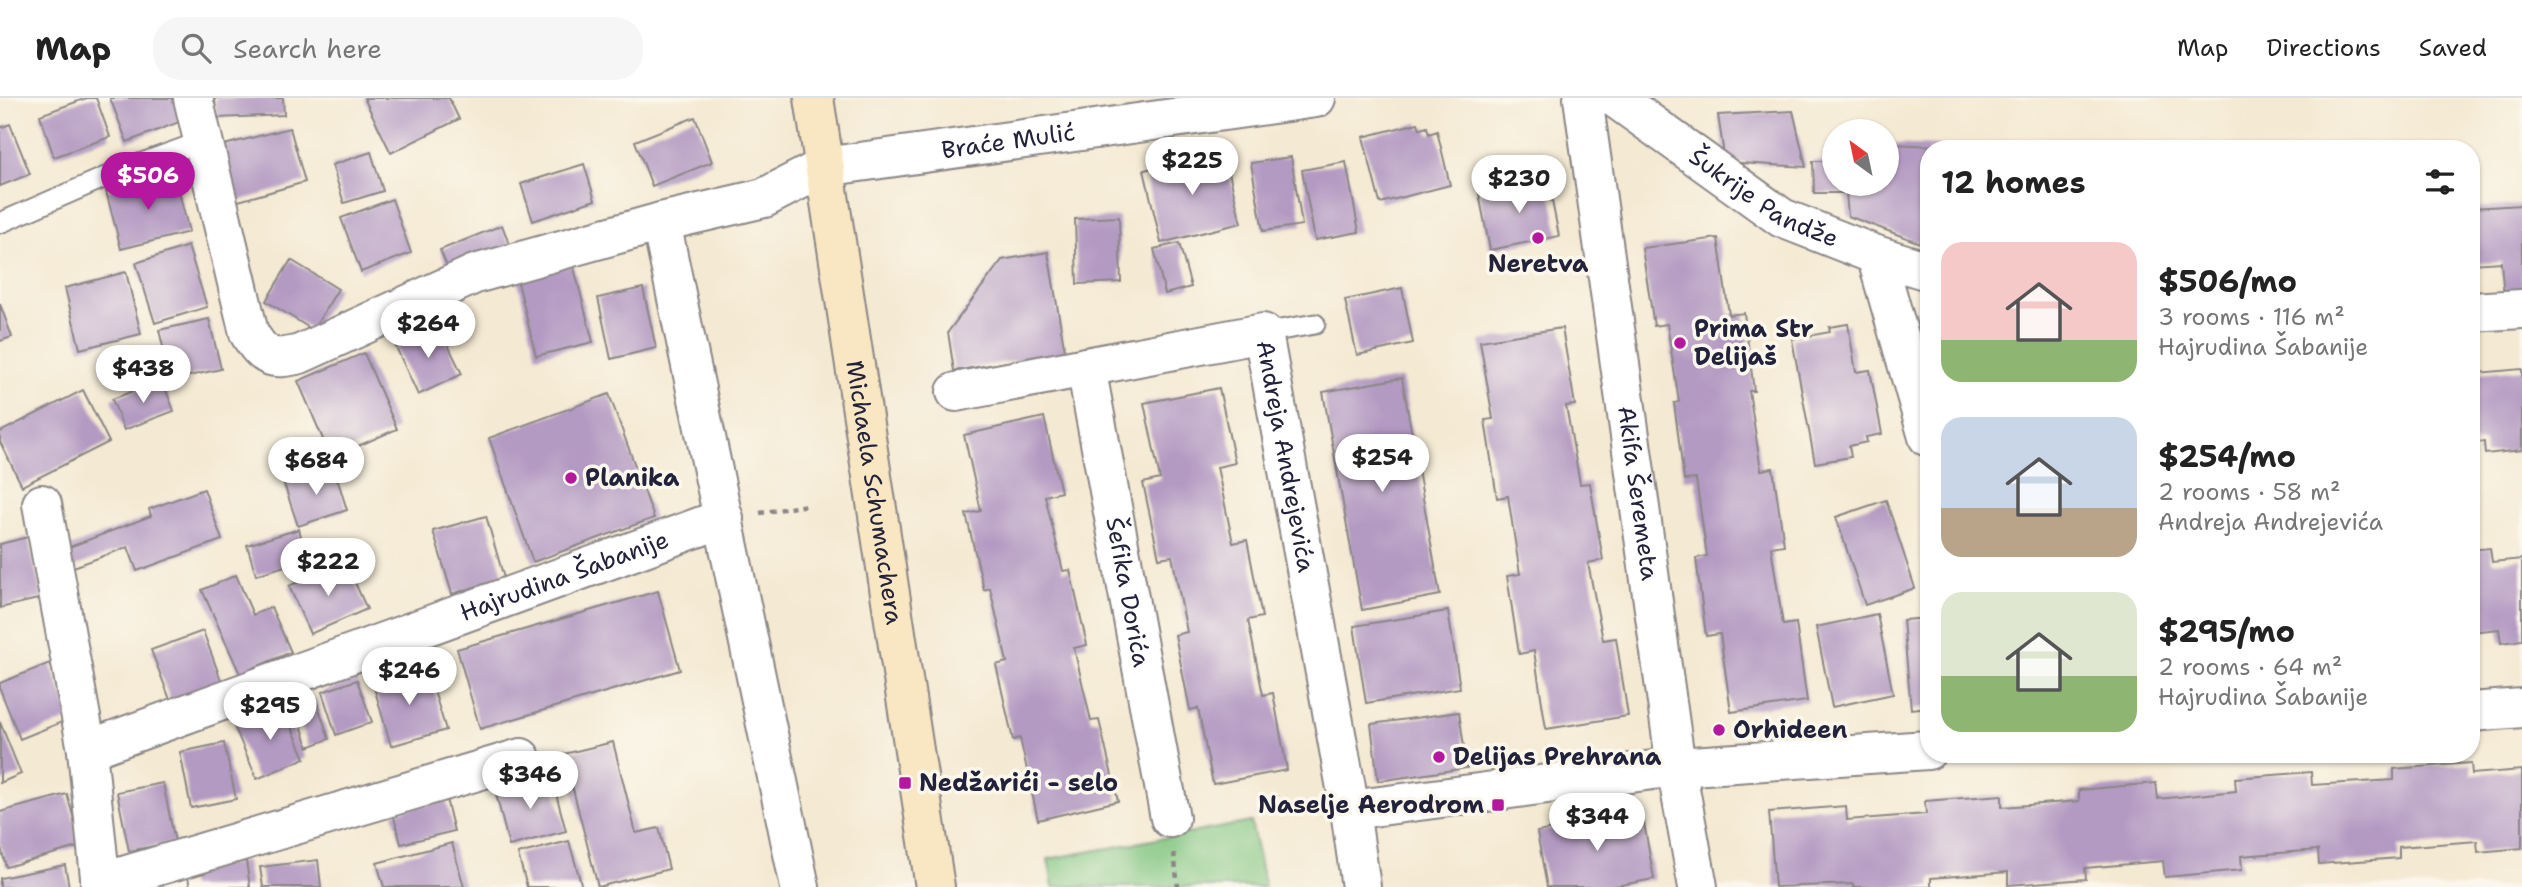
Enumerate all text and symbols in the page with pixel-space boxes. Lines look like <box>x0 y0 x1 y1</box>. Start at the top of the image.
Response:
search box <box>153 17 643 80</box>
text: Map <box>35 26 111 71</box>
icon: search <box>177 29 215 67</box>
text: Search here <box>233 31 382 66</box>
text: Map <box>2177 32 2228 64</box>
text: Directions <box>2266 32 2381 64</box>
text: Saved <box>2419 32 2487 64</box>
street label: Braće Mulić <box>939 116 1077 166</box>
north arrow <box>1822 119 1899 196</box>
map controls <box>1822 119 1899 196</box>
pin: $225 <box>1151 138 1233 197</box>
street label: Šukrije Pandže <box>1683 141 1843 255</box>
text: $225 <box>1161 145 1223 175</box>
pin: $506 <box>107 152 189 212</box>
pin: $230 <box>1478 156 1560 215</box>
text: $506 <box>117 160 179 190</box>
text: 12 homes <box>1941 162 2085 203</box>
text: $230 <box>1487 163 1551 193</box>
icon: filters <box>2421 163 2459 201</box>
marker: Neretva <box>1530 230 1546 246</box>
place label: Neretva <box>1488 248 1589 280</box>
text: $506/mo <box>2158 261 2297 302</box>
icon: home <box>1997 270 2081 354</box>
pin: $264 <box>387 300 469 360</box>
text: 3 rooms · 116 m² <box>2158 302 2345 332</box>
text: $264 <box>396 308 460 338</box>
place label: Prima Str Delijaš <box>1694 313 1814 373</box>
text: Hajrudina Šabanije <box>2158 332 2368 362</box>
marker: Prima Str Delijaš <box>1672 335 1688 351</box>
street label: Andreja Andrejevića <box>1249 338 1322 575</box>
pin: $438 <box>102 345 184 405</box>
text: $438 <box>112 353 174 383</box>
street label: Michaela Schumachera <box>838 358 911 627</box>
street label: Akifa Šeremeta <box>1610 404 1666 583</box>
pin: $254 <box>1341 434 1423 494</box>
text: $254/mo <box>2158 436 2296 477</box>
pin: $684 <box>275 438 357 497</box>
text: $254 <box>1351 442 1413 472</box>
text: $684 <box>284 445 348 475</box>
icon: home <box>1997 445 2081 529</box>
place label: Planika <box>585 462 680 494</box>
marker: Planika <box>563 470 579 486</box>
text: 2 rooms · 58 m² <box>2158 477 2341 507</box>
text: Andreja Andrejevića <box>2158 507 2383 537</box>
street label: Šefika Dorića <box>1098 515 1158 670</box>
street label: Hajrudina Šabanije <box>456 524 673 629</box>
pin: $222 <box>287 538 369 598</box>
text: $222 <box>296 546 360 576</box>
text: $295/mo <box>2158 611 2295 652</box>
icon: home <box>1997 620 2081 704</box>
pin: $246 <box>368 648 450 707</box>
text: 2 rooms · 64 m² <box>2158 652 2342 682</box>
text: $246 <box>378 655 440 685</box>
pin: $295 <box>229 682 311 742</box>
text: Hajrudina Šabanije <box>2158 682 2368 712</box>
text: $295 <box>240 690 300 720</box>
place label: Orhideen <box>1733 714 1847 746</box>
marker: Orhideen <box>1711 722 1727 738</box>
place label: Delijas Prehrana <box>1453 741 1662 773</box>
marker: Delijas Prehrana <box>1431 749 1447 765</box>
pin: $346 <box>489 752 571 811</box>
text: $346 <box>498 759 562 789</box>
place label: Nedžarići - selo <box>919 767 1118 799</box>
marker: Nedžarići - selo <box>897 775 913 791</box>
place label: Naselje Aerodrom <box>1258 789 1484 821</box>
pin: $344 <box>1556 794 1638 853</box>
marker: Naselje Aerodrom <box>1490 797 1506 813</box>
text: $344 <box>1565 801 1629 831</box>

